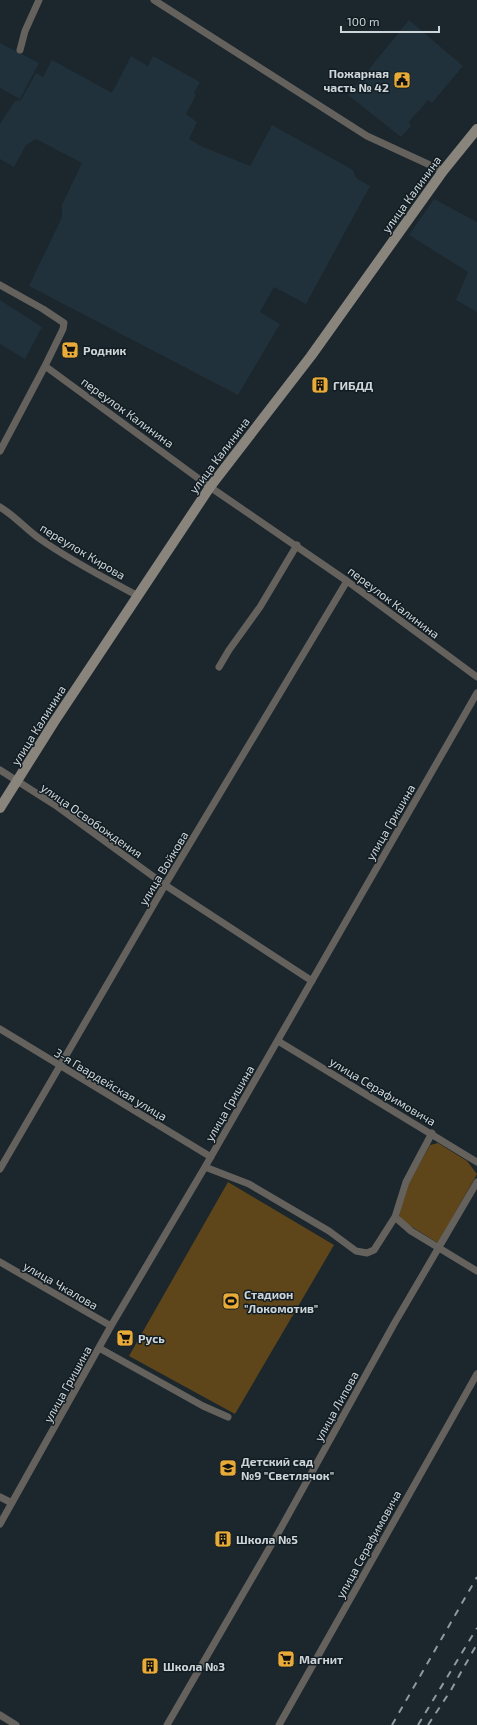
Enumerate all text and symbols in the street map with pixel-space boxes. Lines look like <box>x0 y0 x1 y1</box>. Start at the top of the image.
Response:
scale bar <box>341 8 439 34</box>
text: 100 m <box>347 14 379 28</box>
place label: Пожарная часть № 42 <box>323 66 389 94</box>
public building icon: Пожарная часть № 42 <box>392 70 412 90</box>
street label: улица Калинина <box>378 153 444 236</box>
supermarket icon: Родник <box>60 340 80 360</box>
place label: Родник <box>83 343 126 357</box>
street label: переулок Калинина <box>78 374 177 451</box>
building icon: ГИБДД <box>310 375 330 395</box>
place label: ГИБДД <box>333 378 373 392</box>
street label: улица Калинина <box>186 414 253 496</box>
street label: переулок Кирова <box>37 520 128 583</box>
street label: переулок Калинина <box>345 563 442 642</box>
street label: улица Калинина <box>8 683 69 768</box>
street label: улица Освобождения <box>38 780 145 861</box>
street label: улица Гришина <box>363 781 418 863</box>
street label: улица Войкова <box>135 828 192 908</box>
street label: 3-я Гвардейская улица <box>52 1045 170 1124</box>
street label: улица Серафимовича <box>327 1054 439 1129</box>
street label: улица Гришина <box>202 1062 257 1144</box>
street label: улица Чкалова <box>21 1258 101 1313</box>
place label: Стадион "Локомотив" <box>244 1287 318 1315</box>
sports icon: Стадион "Локомотив" <box>221 1291 241 1311</box>
supermarket icon: Русь <box>115 1328 135 1348</box>
place label: Русь <box>138 1331 165 1345</box>
street label: улица Гришина <box>40 1343 95 1425</box>
street label: улица Липова <box>311 1368 362 1444</box>
place label: Детский сад №9 "Светлячок" <box>241 1454 334 1482</box>
school or university icon: Детский сад №9 "Светлячок" <box>218 1458 238 1478</box>
street label: улица Серафимовича <box>332 1488 404 1601</box>
building icon: Школа №5 <box>213 1529 233 1549</box>
place label: Школа №5 <box>236 1532 298 1546</box>
supermarket icon: Магнит <box>276 1649 296 1669</box>
place label: Магнит <box>299 1652 343 1666</box>
building icon: Школа №3 <box>140 1656 160 1676</box>
place label: Школа №3 <box>163 1659 225 1673</box>

